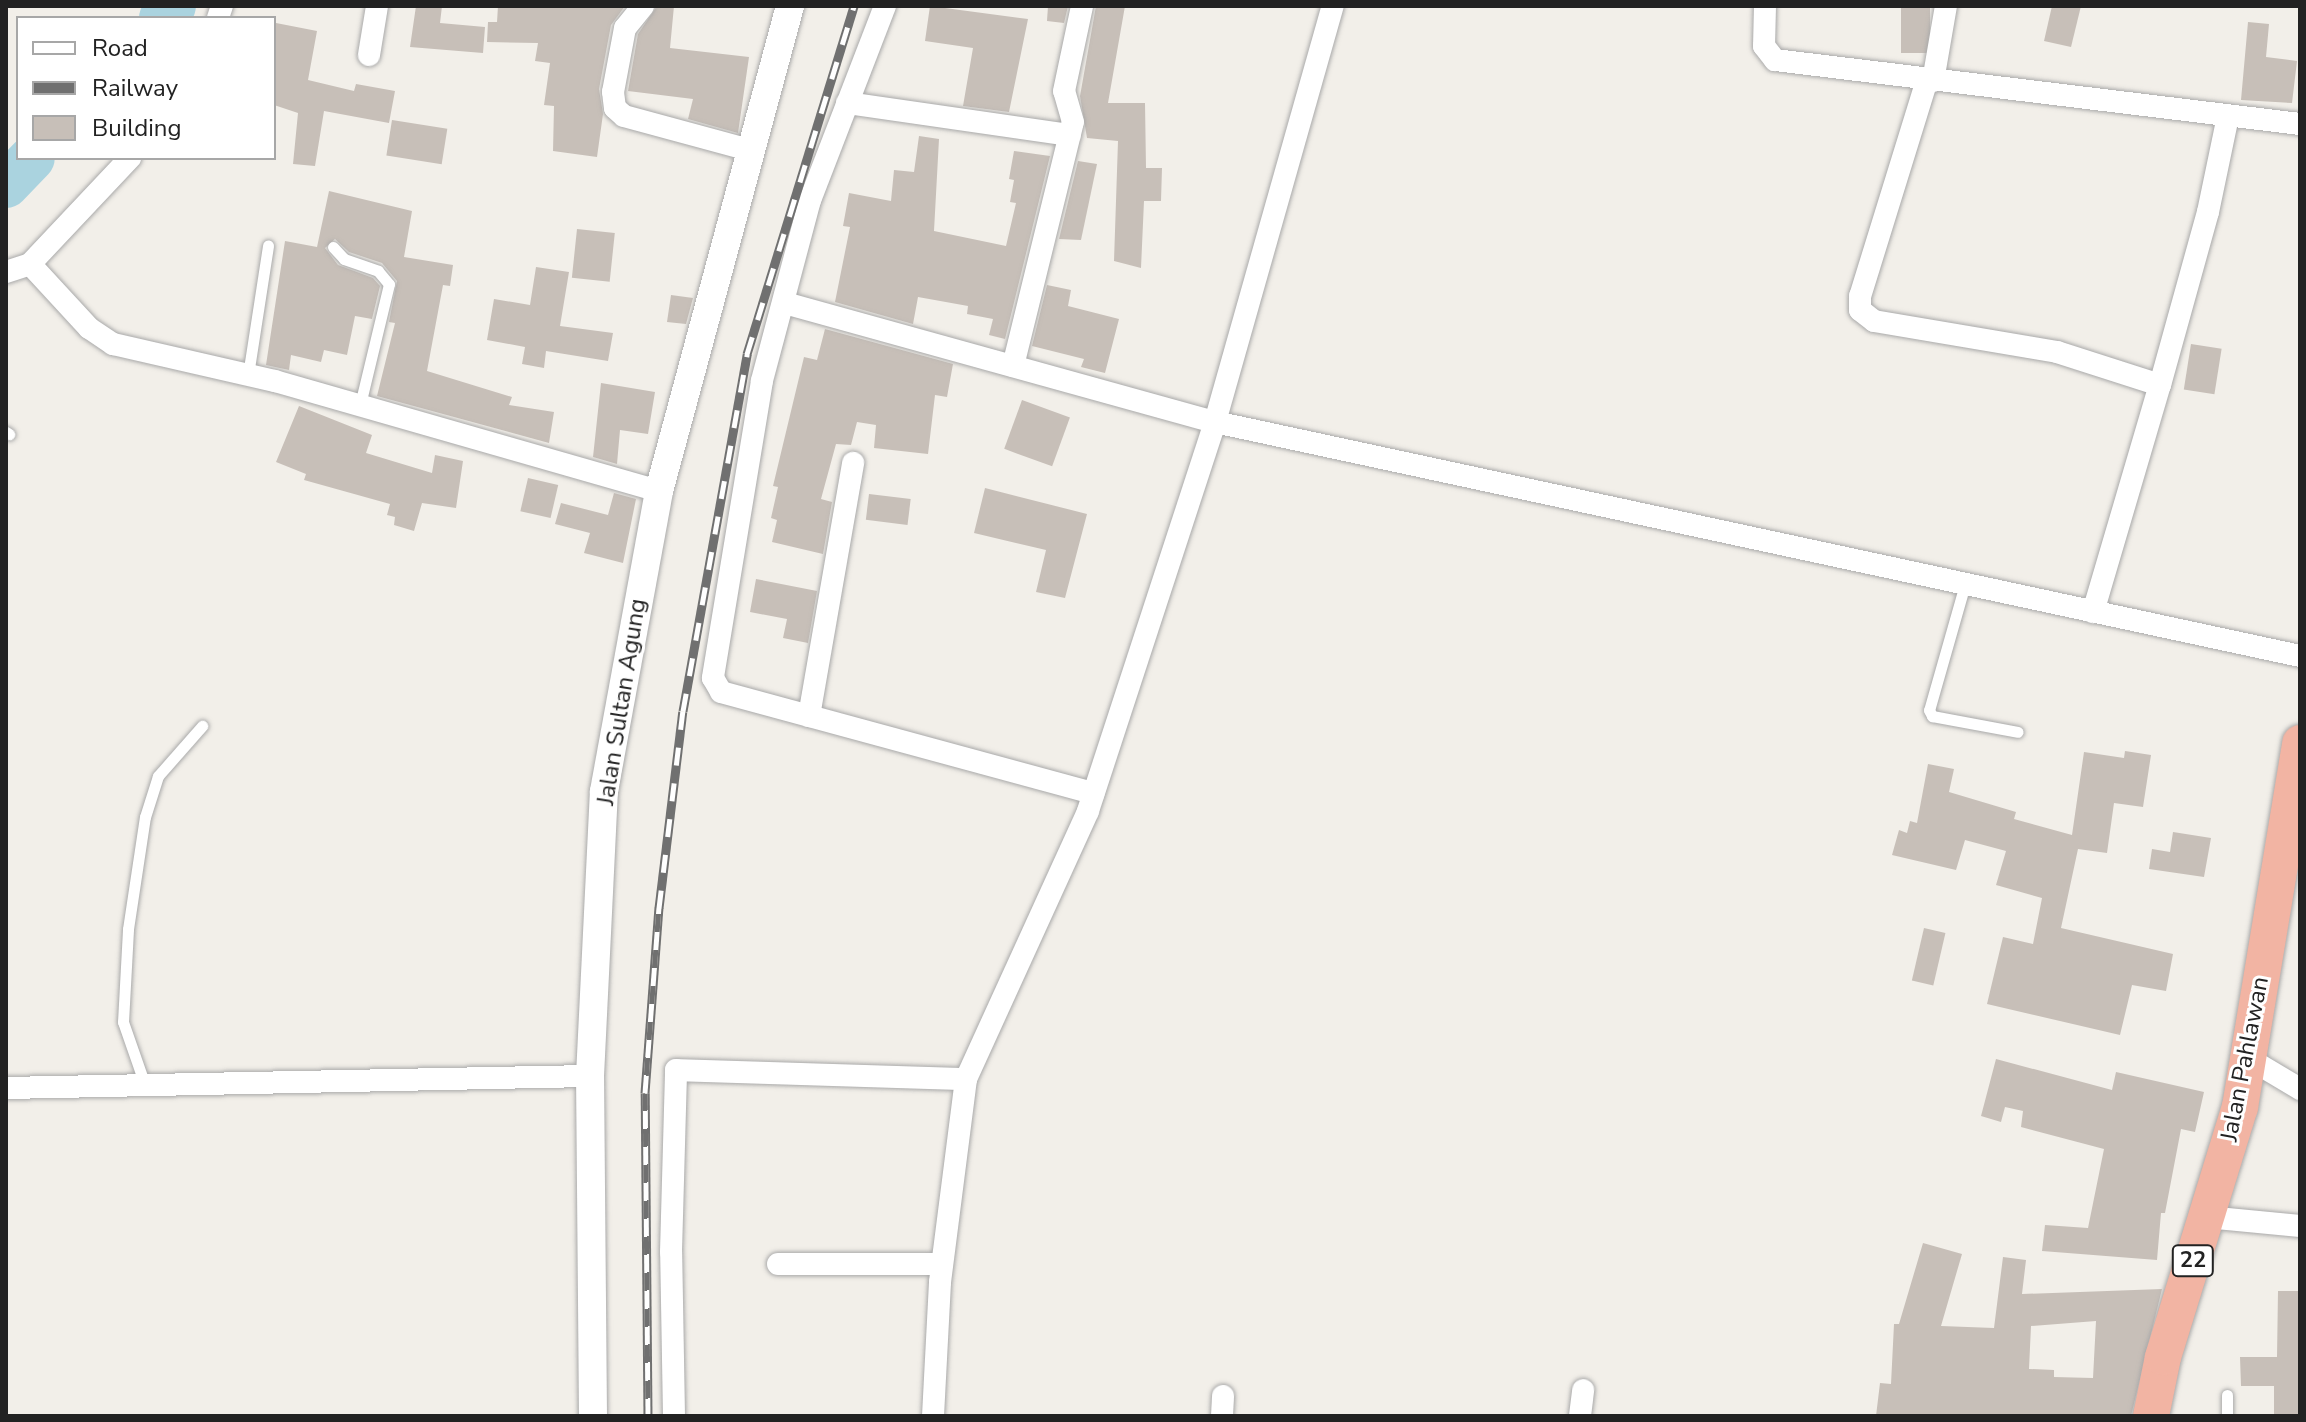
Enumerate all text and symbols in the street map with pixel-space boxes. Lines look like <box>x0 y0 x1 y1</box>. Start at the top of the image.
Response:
legend <box>16 16 276 160</box>
text: Road <box>92 32 148 64</box>
text: Railway <box>92 72 178 104</box>
text: Building <box>92 112 182 144</box>
street label: Jalan Sultan Agung <box>591 597 653 807</box>
street label: Jalan Pahlawan <box>2215 974 2275 1144</box>
road number: 22 <box>2171 1243 2215 1279</box>

